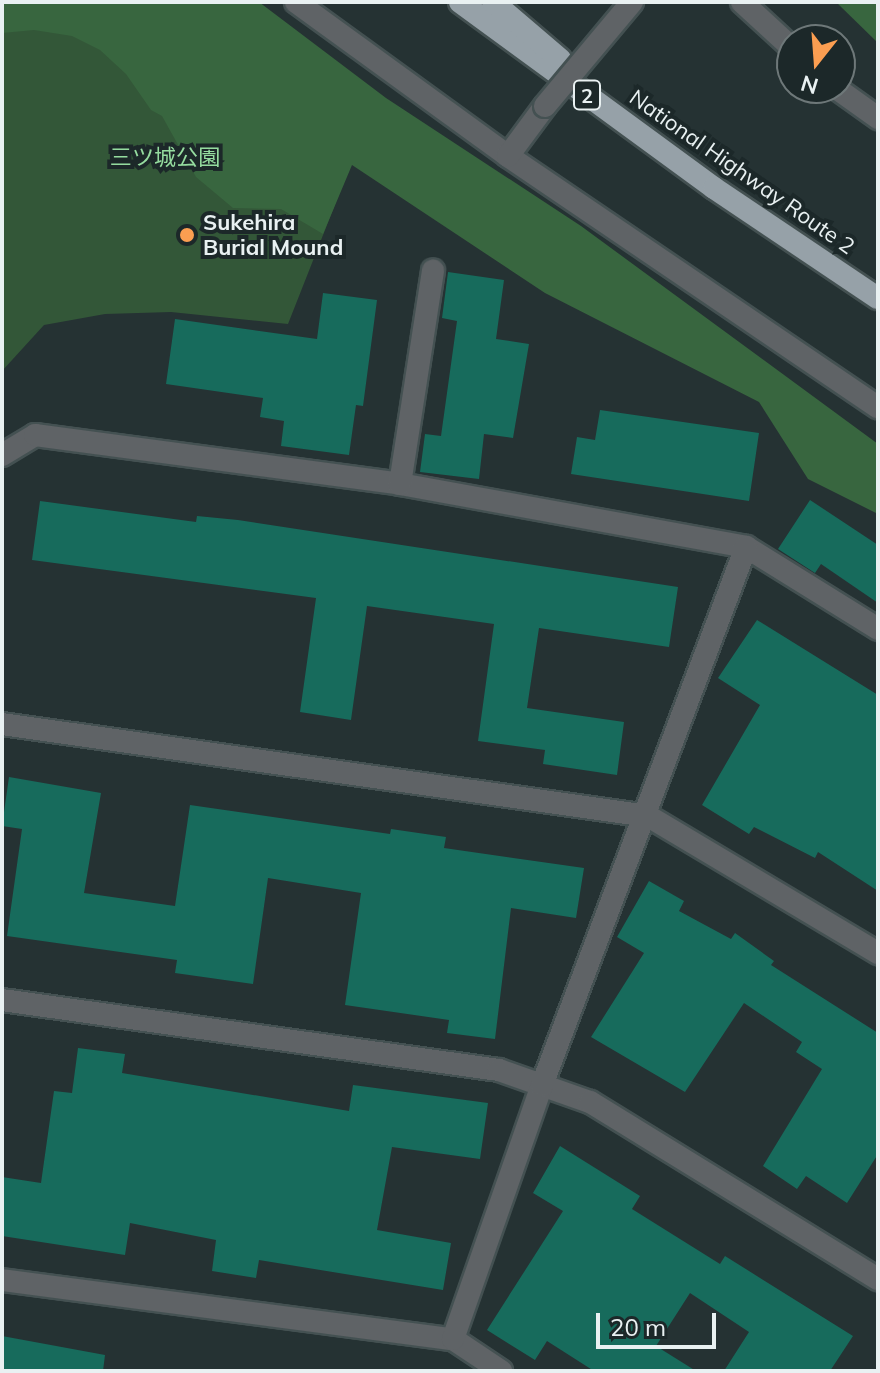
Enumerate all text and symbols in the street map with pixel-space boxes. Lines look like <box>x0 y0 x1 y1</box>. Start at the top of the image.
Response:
north arrow <box>776 24 856 104</box>
road number: 2 <box>573 79 601 111</box>
street label: National Highway Route 2 <box>624 84 860 260</box>
park label: 三ツ城公園 <box>110 145 220 171</box>
place label: Sukehira Burial Mound <box>203 209 343 260</box>
marker: Sukehira Burial Mound <box>178 226 196 244</box>
scale bar <box>600 1297 720 1347</box>
text: 20 m <box>610 1312 666 1342</box>

